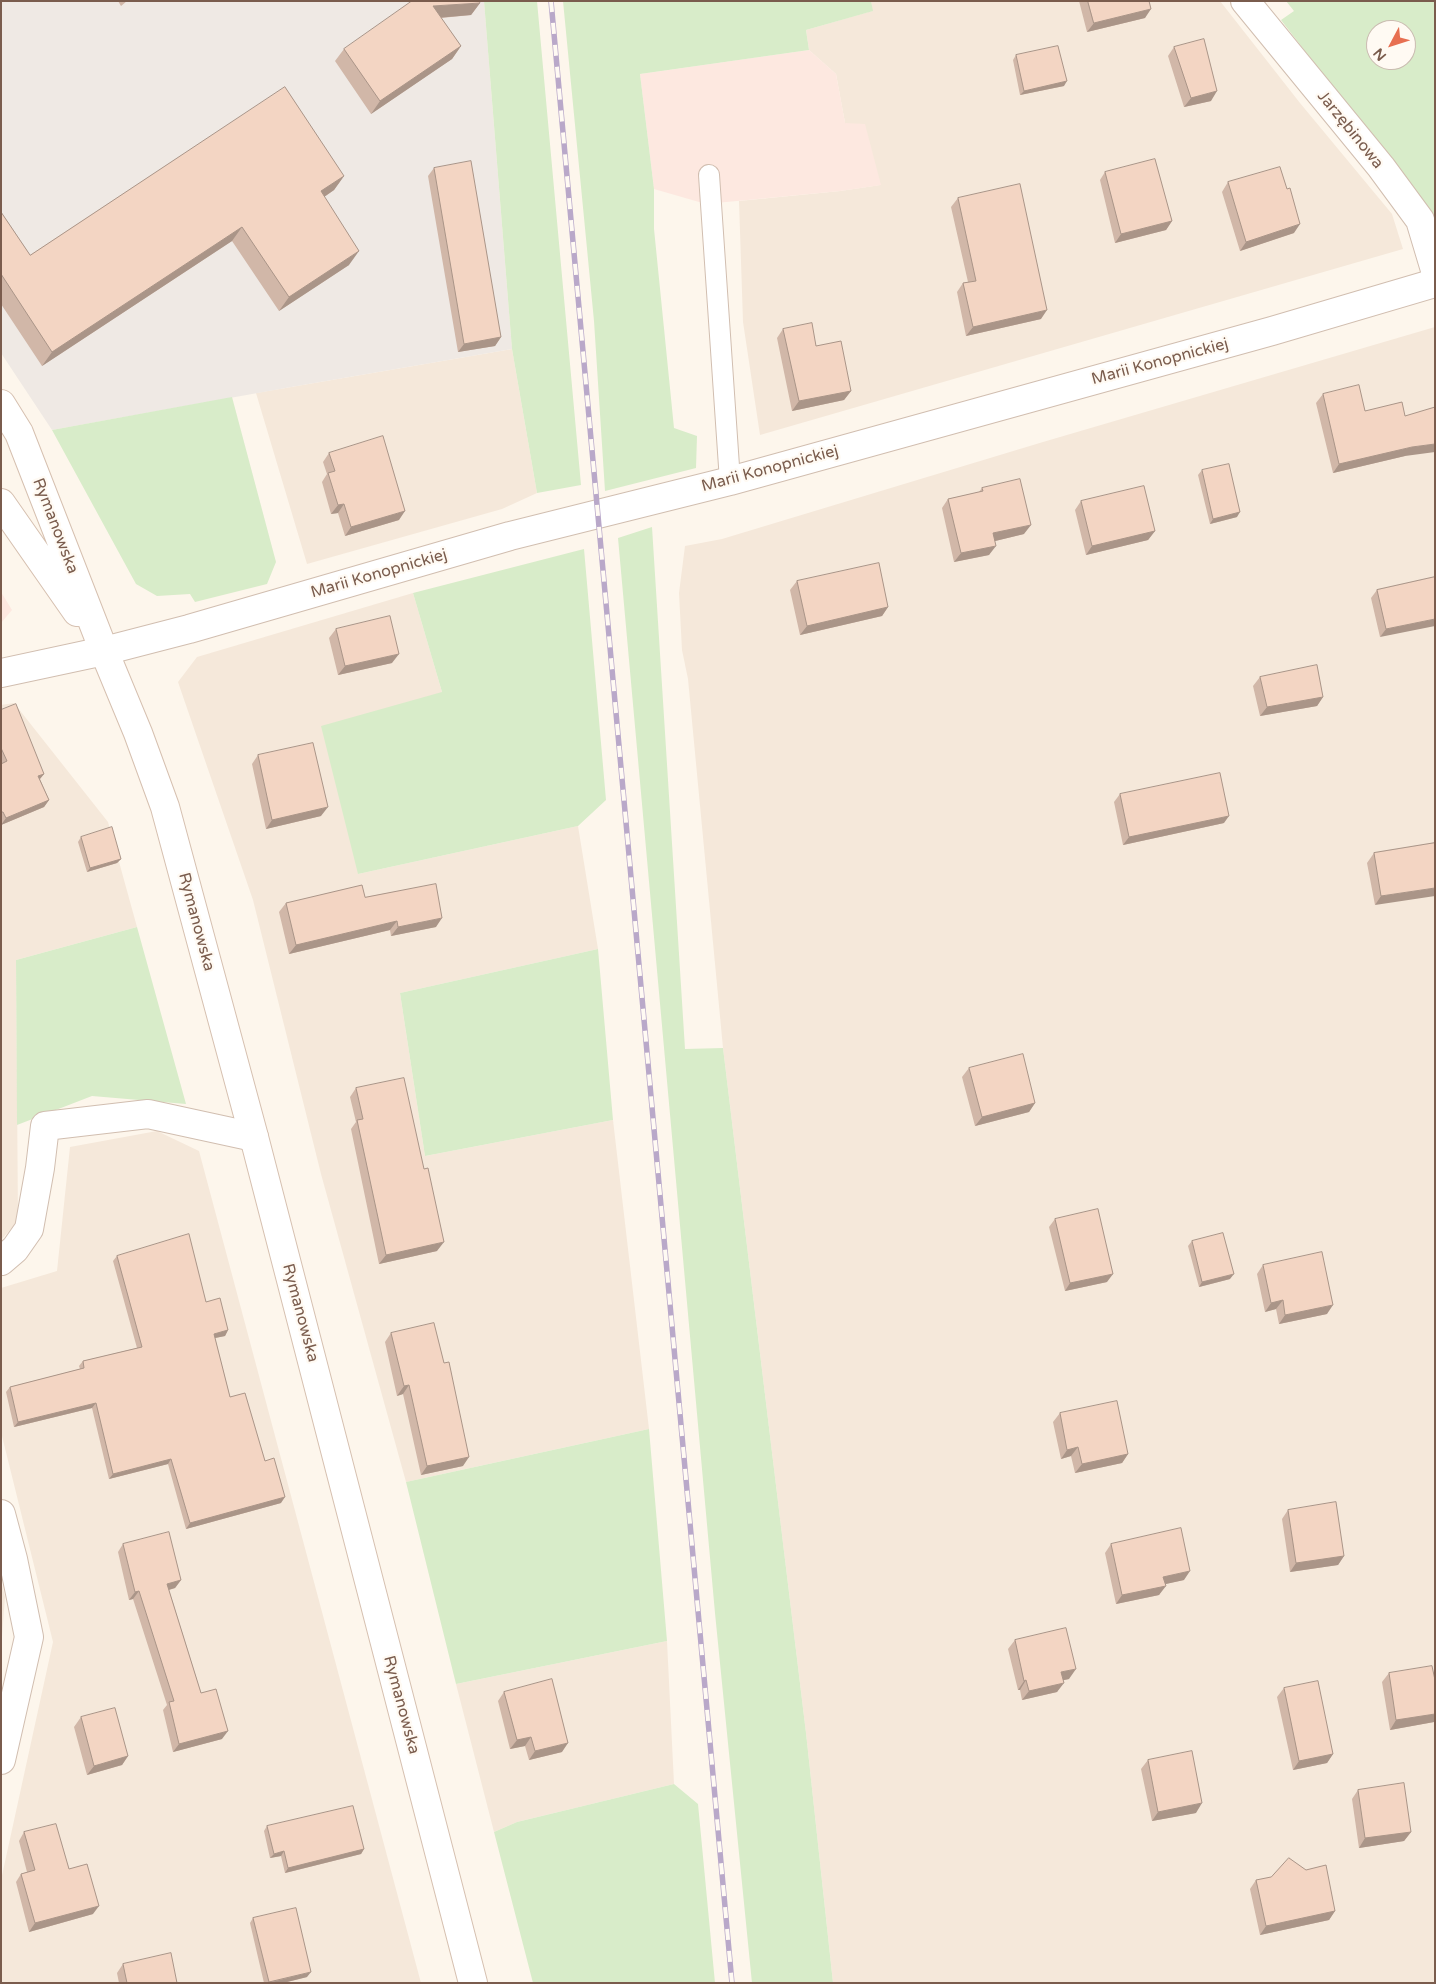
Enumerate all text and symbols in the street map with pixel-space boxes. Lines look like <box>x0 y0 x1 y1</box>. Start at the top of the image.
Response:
north arrow <box>1366 20 1416 70</box>
text: N <box>1370 45 1390 64</box>
street label: Jarzębinowa <box>1313 87 1387 173</box>
street label: Marii Konopnickiej <box>1090 335 1230 389</box>
street label: Marii Konopnickiej <box>700 442 840 496</box>
street label: Rymanowska <box>28 475 82 577</box>
street label: Marii Konopnickiej <box>309 545 449 603</box>
street label: Rymanowska <box>174 871 218 973</box>
street label: Rymanowska <box>278 1262 322 1364</box>
street label: Rymanowska <box>379 1654 423 1756</box>

